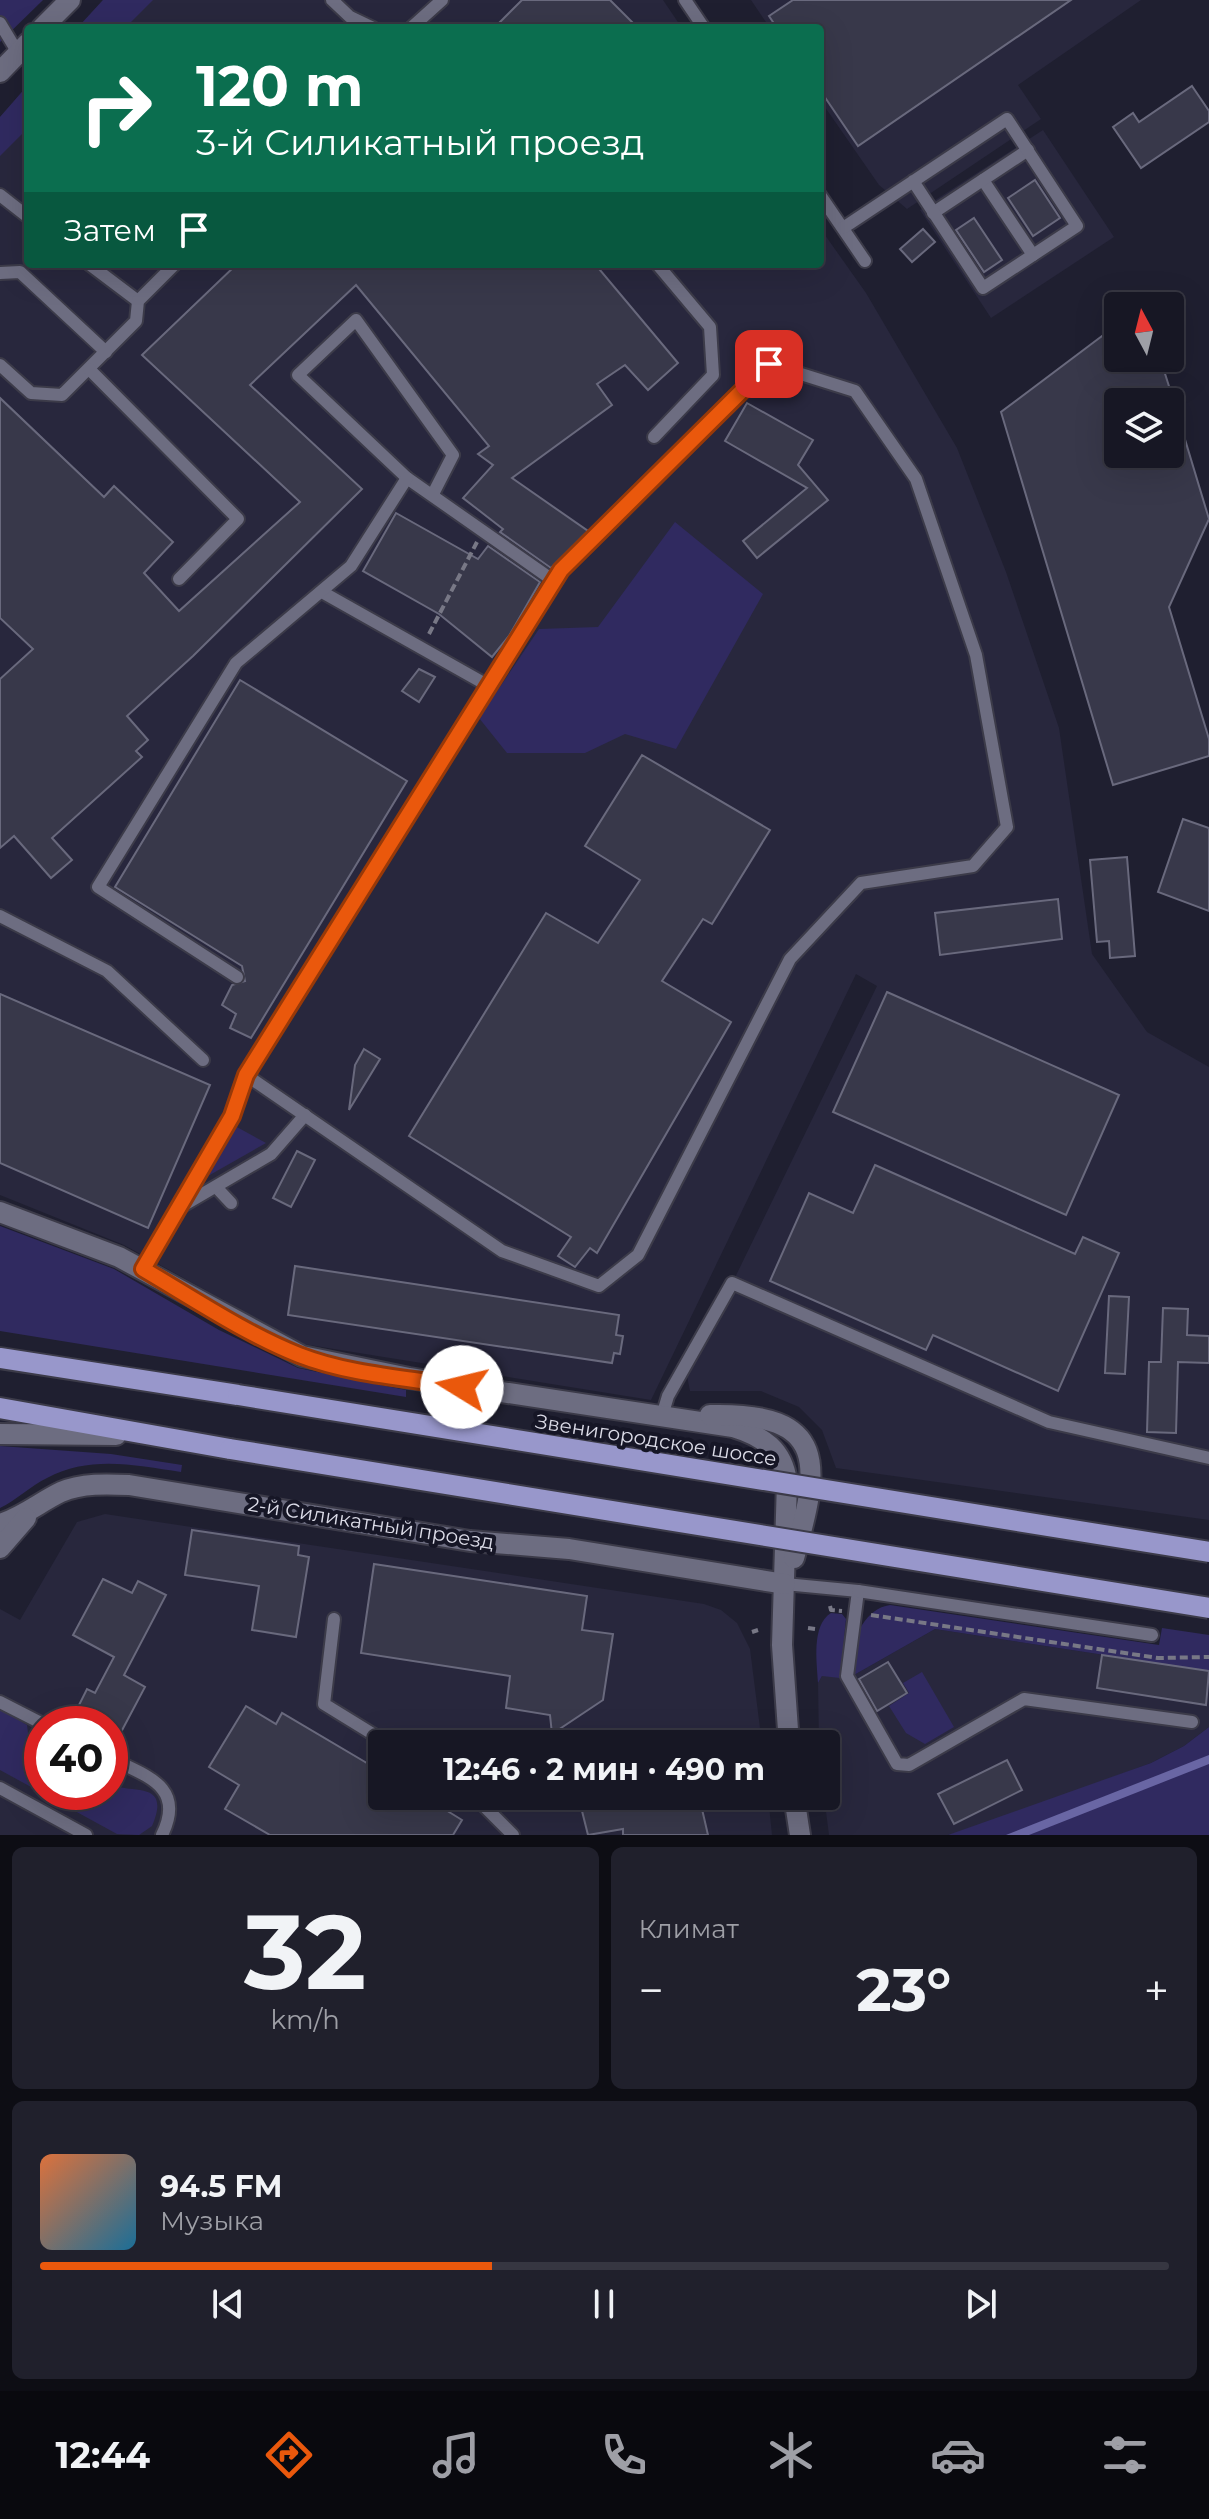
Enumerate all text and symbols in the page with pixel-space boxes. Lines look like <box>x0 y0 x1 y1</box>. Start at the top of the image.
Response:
text: 120 m <box>196 52 364 120</box>
icon: right <box>64 56 168 160</box>
text: 3-й Силикатный проезд <box>196 120 644 164</box>
icon: arrive <box>172 208 216 252</box>
text: Затем <box>64 212 156 249</box>
north arrow <box>1104 292 1184 372</box>
map controls <box>1104 292 1184 468</box>
pin <box>735 330 803 398</box>
icon: arrive <box>747 342 791 386</box>
button: layers <box>1104 388 1184 468</box>
position arrow <box>420 1345 504 1429</box>
street label: Звенигородское шоссе <box>534 1409 778 1471</box>
street label: 2-й Силикатный проезд <box>246 1492 496 1554</box>
speed limit sign: 40 <box>24 1706 128 1810</box>
text: 12:46 · 2 мин · 490 m <box>443 1751 765 1788</box>
text: 32 <box>244 1888 366 2015</box>
text: Климат <box>639 1913 739 1945</box>
text: 23° <box>856 1953 951 2026</box>
text: − <box>639 1963 664 2017</box>
text: + <box>1144 1963 1169 2017</box>
text: km/h <box>271 2004 340 2036</box>
text: 94.5 FM <box>160 2168 282 2205</box>
text: Музыка <box>160 2205 264 2237</box>
icon: previous <box>206 2282 250 2326</box>
icon: pause <box>582 2282 626 2326</box>
icon: next <box>959 2282 1003 2326</box>
icon: directions <box>261 2427 317 2483</box>
icon: music <box>428 2427 484 2483</box>
icon: phone <box>596 2427 652 2483</box>
icon: climate <box>763 2427 819 2483</box>
icon: car <box>930 2427 986 2483</box>
icon: filters <box>1097 2427 1153 2483</box>
text: 12:44 <box>56 2433 150 2477</box>

